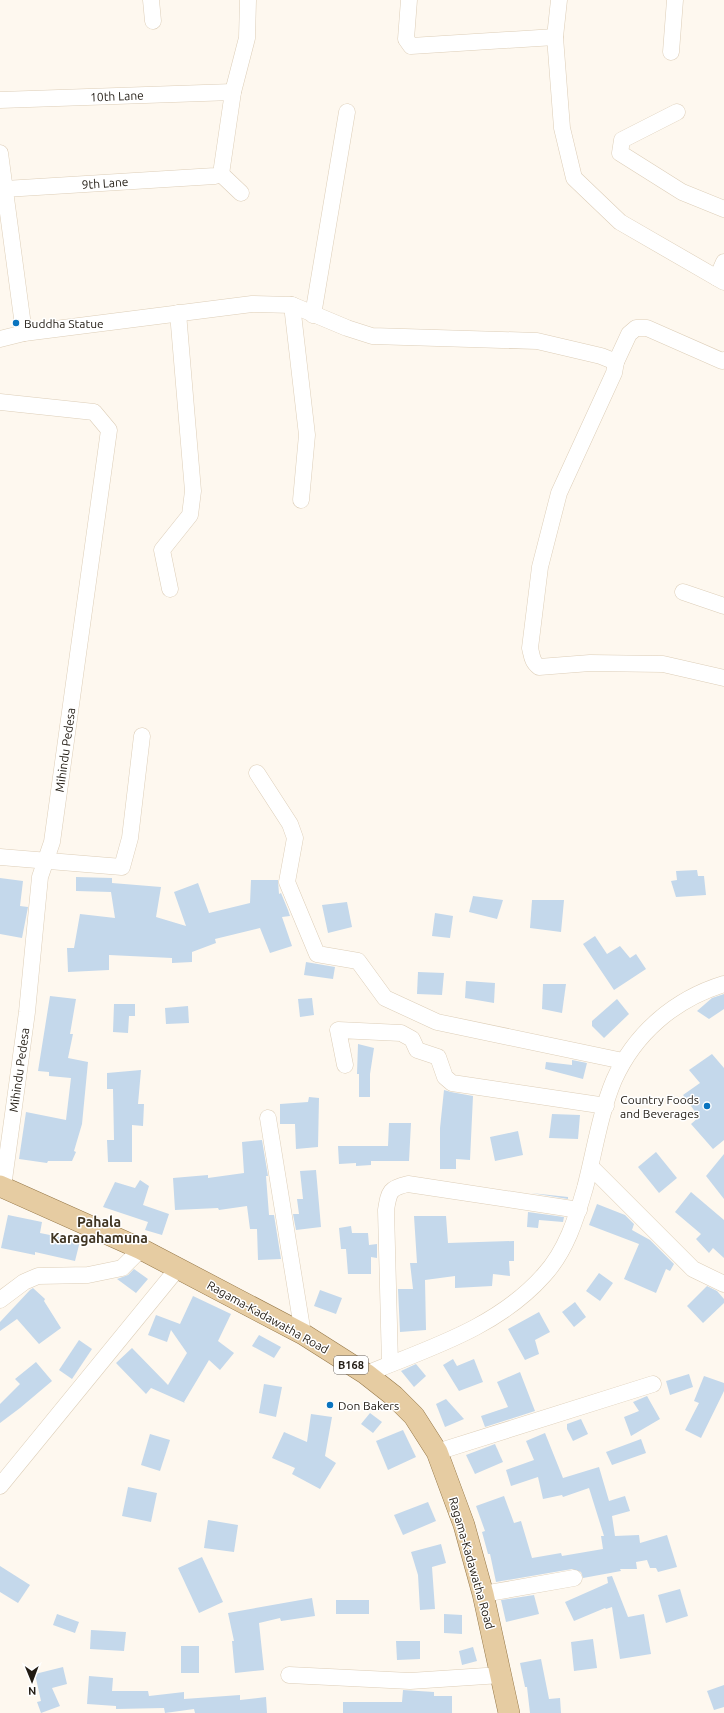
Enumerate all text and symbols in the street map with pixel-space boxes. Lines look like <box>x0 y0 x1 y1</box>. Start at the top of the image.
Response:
street label: 10th Lane <box>90 89 144 103</box>
street label: 9th Lane <box>81 175 129 191</box>
place label: Buddha Statue <box>24 317 104 330</box>
marker: Buddha Statue <box>11 318 21 328</box>
street label: Mihindu Pedesa <box>53 707 77 793</box>
street label: Mihindu Pedesa <box>7 1027 31 1113</box>
place label: Country Foods and Beverages <box>620 1093 699 1120</box>
marker: Country Foods and Beverages <box>702 1101 712 1111</box>
district label: Pahala Karagahamuna <box>50 1214 148 1246</box>
street label: Ragama-Kadawatha Road <box>205 1278 331 1356</box>
road number: B168 <box>334 1356 368 1374</box>
place label: Don Bakers <box>338 1399 399 1412</box>
marker: Don Bakers <box>325 1400 335 1410</box>
street label: Ragama-Kadawatha Road <box>447 1495 497 1631</box>
north arrow <box>12 1661 52 1701</box>
text: N <box>28 1685 36 1697</box>

